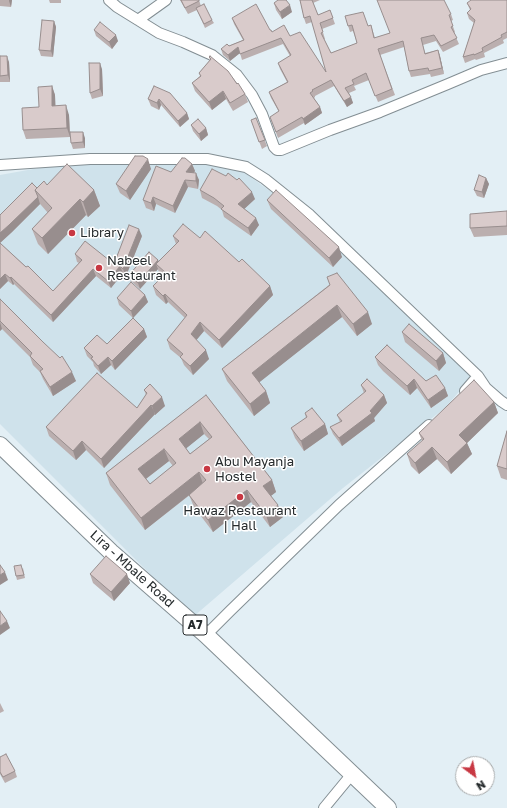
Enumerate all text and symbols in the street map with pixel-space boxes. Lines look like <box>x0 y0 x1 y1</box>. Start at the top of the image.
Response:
place label: Library <box>80 225 124 241</box>
marker: Library <box>67 228 77 238</box>
place label: Nabeel Restaurant <box>107 253 176 284</box>
marker: Nabeel Restaurant <box>94 263 104 273</box>
place label: Abu Mayanja Hostel <box>215 454 294 485</box>
marker: Abu Mayanja Hostel <box>202 464 212 474</box>
marker: Hawaz Restaurant | Hall <box>235 492 245 502</box>
place label: Hawaz Restaurant | Hall <box>183 503 297 534</box>
street label: Lira - Mbale Road <box>87 527 177 611</box>
road number: A7 <box>183 615 207 635</box>
north arrow <box>455 756 495 796</box>
text: N <box>474 778 488 793</box>

